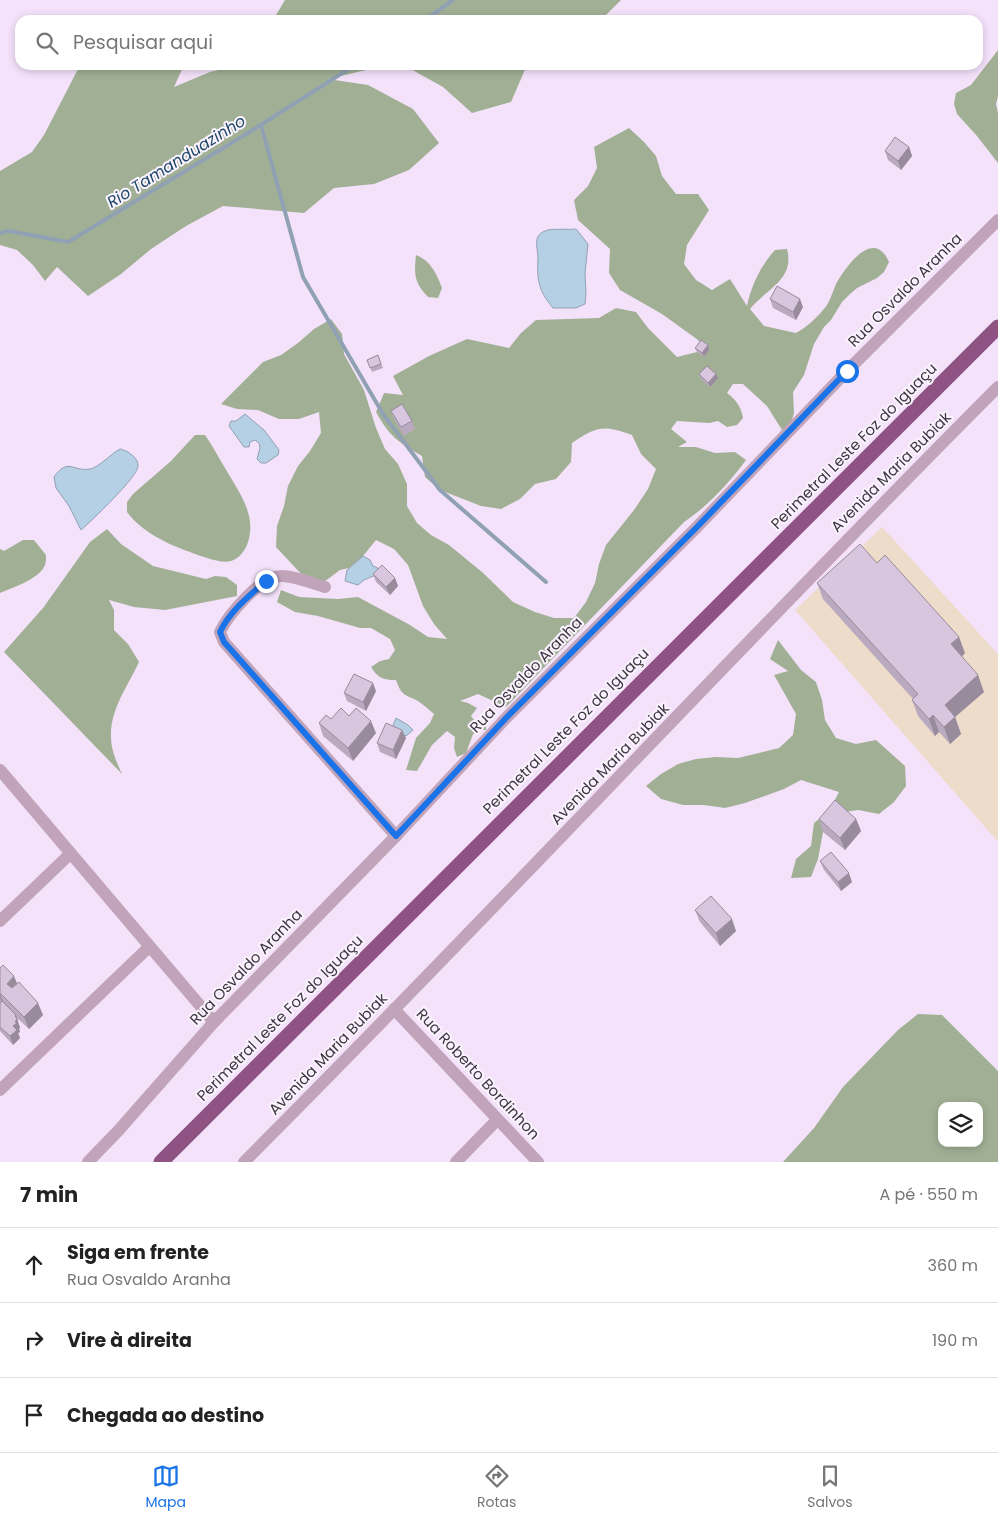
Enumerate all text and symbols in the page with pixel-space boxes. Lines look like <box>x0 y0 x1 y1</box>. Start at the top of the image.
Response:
search box <box>15 15 983 70</box>
icon: search <box>33 29 61 57</box>
text: Pesquisar aqui <box>73 29 213 56</box>
water label: Rio Tamanduazinho <box>103 109 250 213</box>
street label: Rua Osvaldo Aranha <box>843 228 966 351</box>
street label: Perimetral Leste Foz do Iguaçu <box>766 358 941 533</box>
route start <box>836 360 859 383</box>
street label: Avenida Maria Bubiak <box>826 407 956 536</box>
route end <box>255 570 278 593</box>
street label: Rua Osvaldo Aranha <box>465 612 587 737</box>
street label: Perimetral Leste Foz do Iguaçu <box>478 643 653 818</box>
street label: Avenida Maria Bubiak <box>546 698 674 829</box>
street label: Rua Osvaldo Aranha <box>185 904 307 1029</box>
street label: Perimetral Leste Foz do Iguaçu <box>192 930 367 1105</box>
street label: Avenida Maria Bubiak <box>264 988 392 1119</box>
street label: Rua Roberto Bordinhon <box>412 1003 545 1144</box>
map controls <box>938 1102 983 1147</box>
button: layers <box>938 1102 983 1147</box>
text: 7 min <box>20 1180 78 1209</box>
text: A pé · 550 m <box>879 1183 978 1206</box>
text: Siga em frente <box>67 1239 209 1266</box>
icon: ahead <box>20 1251 48 1279</box>
text: 360 m <box>928 1254 978 1277</box>
text: Rua Osvaldo Aranha <box>67 1268 231 1291</box>
icon: right <box>20 1326 48 1354</box>
text: Vire à direita <box>67 1327 192 1354</box>
text: 190 m <box>932 1329 978 1352</box>
icon: arrive <box>20 1401 48 1429</box>
text: Chegada ao destino <box>67 1402 264 1429</box>
tab: Mapa <box>145 1462 186 1513</box>
tab: Rotas <box>477 1462 516 1513</box>
tab: Salvos <box>807 1462 853 1513</box>

